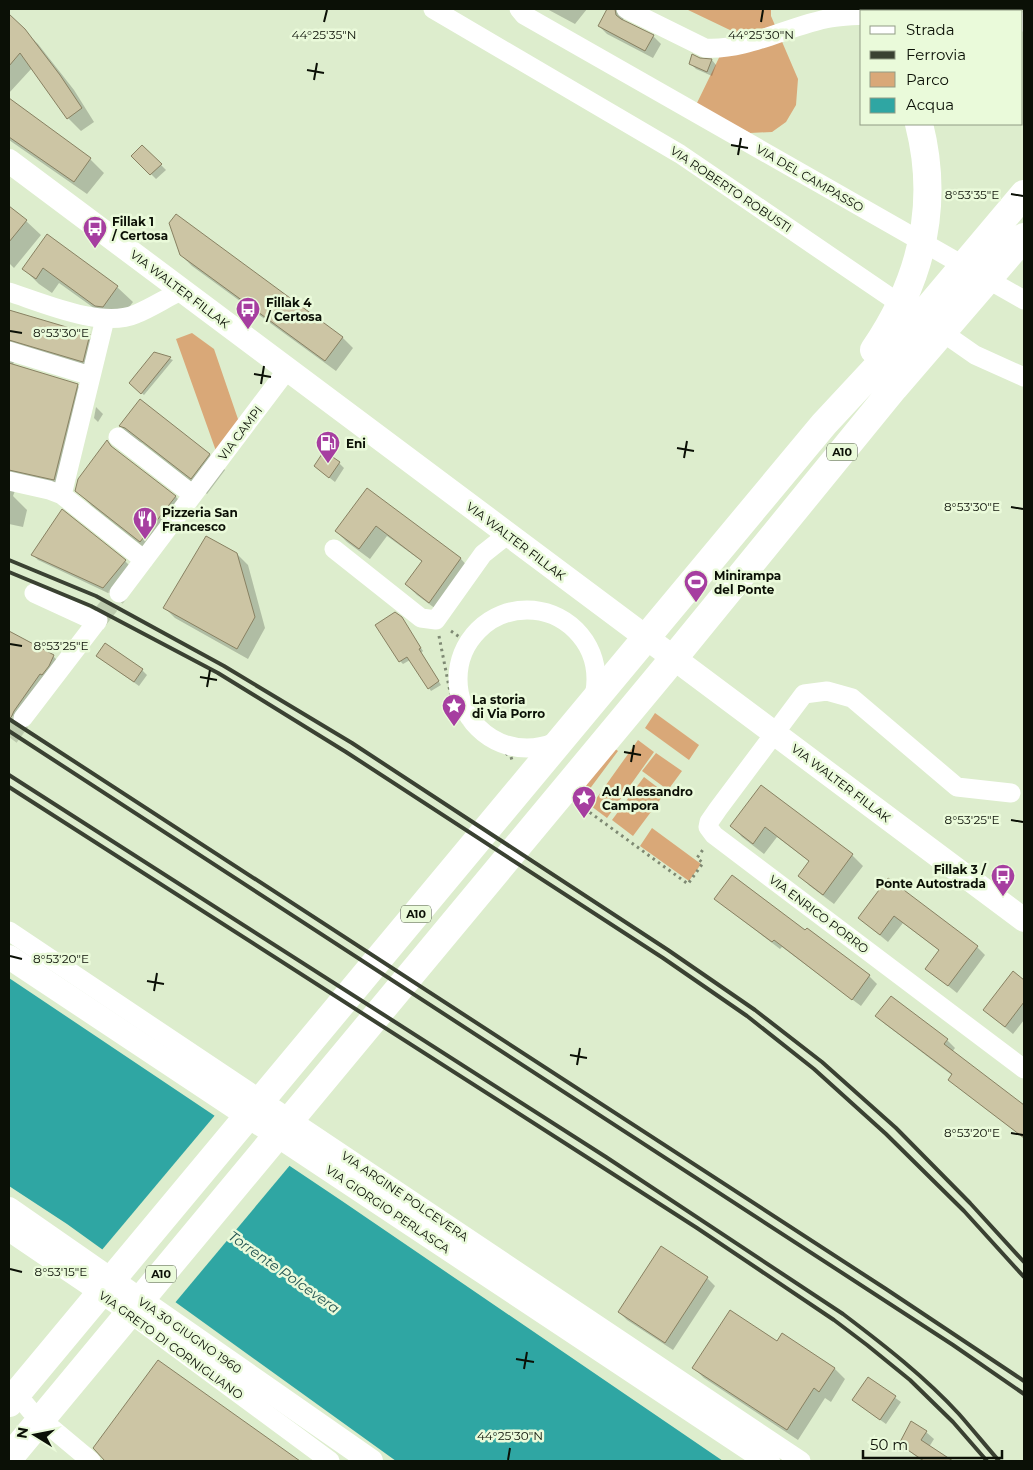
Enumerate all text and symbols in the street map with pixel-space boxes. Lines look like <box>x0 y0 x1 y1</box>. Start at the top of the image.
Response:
legend <box>860 10 1023 125</box>
text: Strada <box>906 20 955 39</box>
text: 44°25'35"N <box>292 27 356 42</box>
text: 44°25'30"N <box>728 27 794 42</box>
text: Ferrovia <box>906 45 966 64</box>
text: Parco <box>906 70 949 89</box>
text: Acqua <box>906 95 954 114</box>
street label: VIA DEL CAMPASSO <box>754 141 866 215</box>
street label: VIA ROBERTO ROBUSTI <box>668 143 794 235</box>
text: 8°53'35"E <box>945 187 999 202</box>
place label: Fillak 1 / Certosa <box>111 214 168 243</box>
bus stop icon: Fillak 1 / Certosa <box>82 215 108 249</box>
street label: VIA WALTER FILLAK <box>127 247 233 332</box>
place label: Fillak 4 / Certosa <box>265 295 322 324</box>
bus stop icon: Fillak 4 / Certosa <box>235 296 261 330</box>
text: 8°53'30"E <box>33 325 89 340</box>
street label: VIA CAMPI <box>215 403 265 463</box>
fuel station icon: Eni <box>315 430 341 464</box>
place label: Eni <box>346 436 366 451</box>
road number: A10 <box>827 444 857 461</box>
street label: VIA WALTER FILLAK <box>463 499 569 584</box>
text: 8°53'30"E <box>944 499 1000 514</box>
place label: Pizzeria San Francesco <box>162 505 238 534</box>
restaurant icon: Pizzeria San Francesco <box>132 506 158 540</box>
place label: Minirampa del Ponte <box>714 568 781 597</box>
sports icon: Minirampa del Ponte <box>683 569 709 603</box>
text: 8°53'25"E <box>34 638 89 653</box>
place label: La storia di Via Porro <box>472 692 545 721</box>
place icon: La storia di Via Porro <box>441 693 467 727</box>
street label: VIA WALTER FILLAK <box>788 741 894 826</box>
place label: Ad Alessandro Campora <box>601 784 693 813</box>
place icon: Ad Alessandro Campora <box>571 785 597 819</box>
text: 8°53'25"E <box>945 812 1000 827</box>
place label: Fillak 3 / Ponte Autostrada <box>876 862 987 891</box>
bus stop icon: Fillak 3 / Ponte Autostrada <box>990 863 1016 897</box>
street label: VIA ENRICO PORRO <box>766 872 872 956</box>
road number: A10 <box>401 906 431 922</box>
text: 8°53'20"E <box>33 951 89 966</box>
text: 8°53'20"E <box>944 1125 1000 1140</box>
street label: VIA ARGINE POLCEVERA <box>339 1148 472 1244</box>
street label: VIA GIORGIO PERLASCA <box>323 1162 453 1256</box>
water label: Torrente Polcevera <box>225 1227 343 1317</box>
text: 8°53'15"E <box>35 1264 87 1279</box>
road number: A10 <box>146 1266 176 1282</box>
street label: VIA GRETO DI CORNIGLIANO <box>96 1288 246 1402</box>
street label: VIA 30 GIUGNO 1960 <box>135 1294 245 1376</box>
north arrow <box>10 1410 60 1460</box>
text: N <box>12 1426 32 1440</box>
text: 44°25'30"N <box>477 1428 543 1443</box>
scale bar <box>863 1428 1002 1460</box>
text: 50 m <box>870 1435 908 1454</box>

